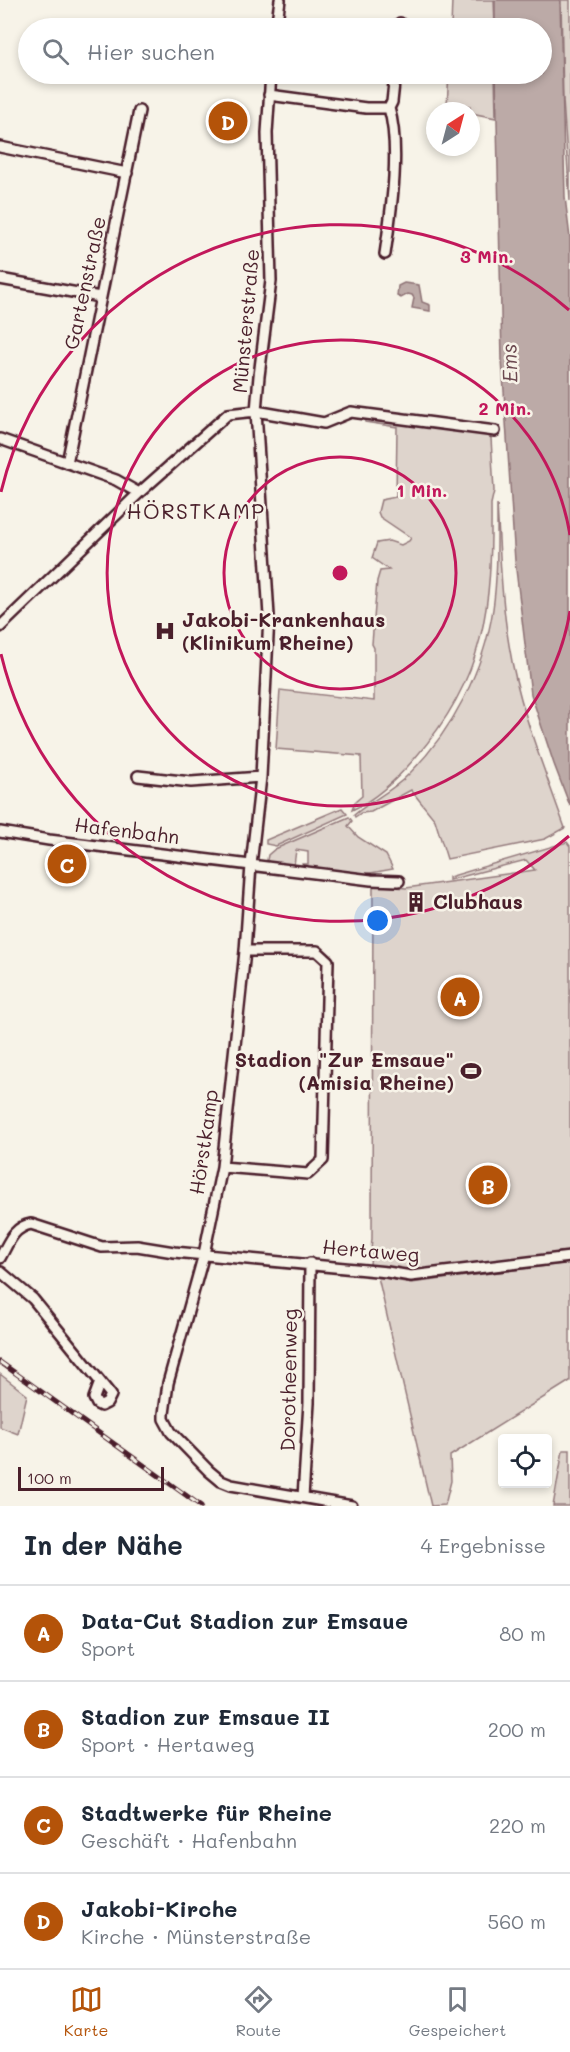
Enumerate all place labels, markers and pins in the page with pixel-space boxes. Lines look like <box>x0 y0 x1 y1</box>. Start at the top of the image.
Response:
pin: D <box>208 98 248 144</box>
centre of rings <box>330 563 350 583</box>
place label: Jakobi-Krankenhaus (Klinikum Rheine) <box>182 606 385 655</box>
hospital icon: Jakobi-Krankenhaus (Klinikum Rheine) <box>153 619 177 643</box>
pin: C <box>48 842 86 886</box>
place label: Clubhaus <box>433 888 523 914</box>
building icon: Clubhaus <box>404 890 428 914</box>
pin: A <box>440 974 480 1020</box>
place label: Stadion "Zur Emsaue" (Amisia Rheine) <box>235 1046 454 1095</box>
sports icon: Stadion "Zur Emsaue" (Amisia Rheine) <box>459 1059 483 1083</box>
pin: B <box>468 1162 508 1208</box>

